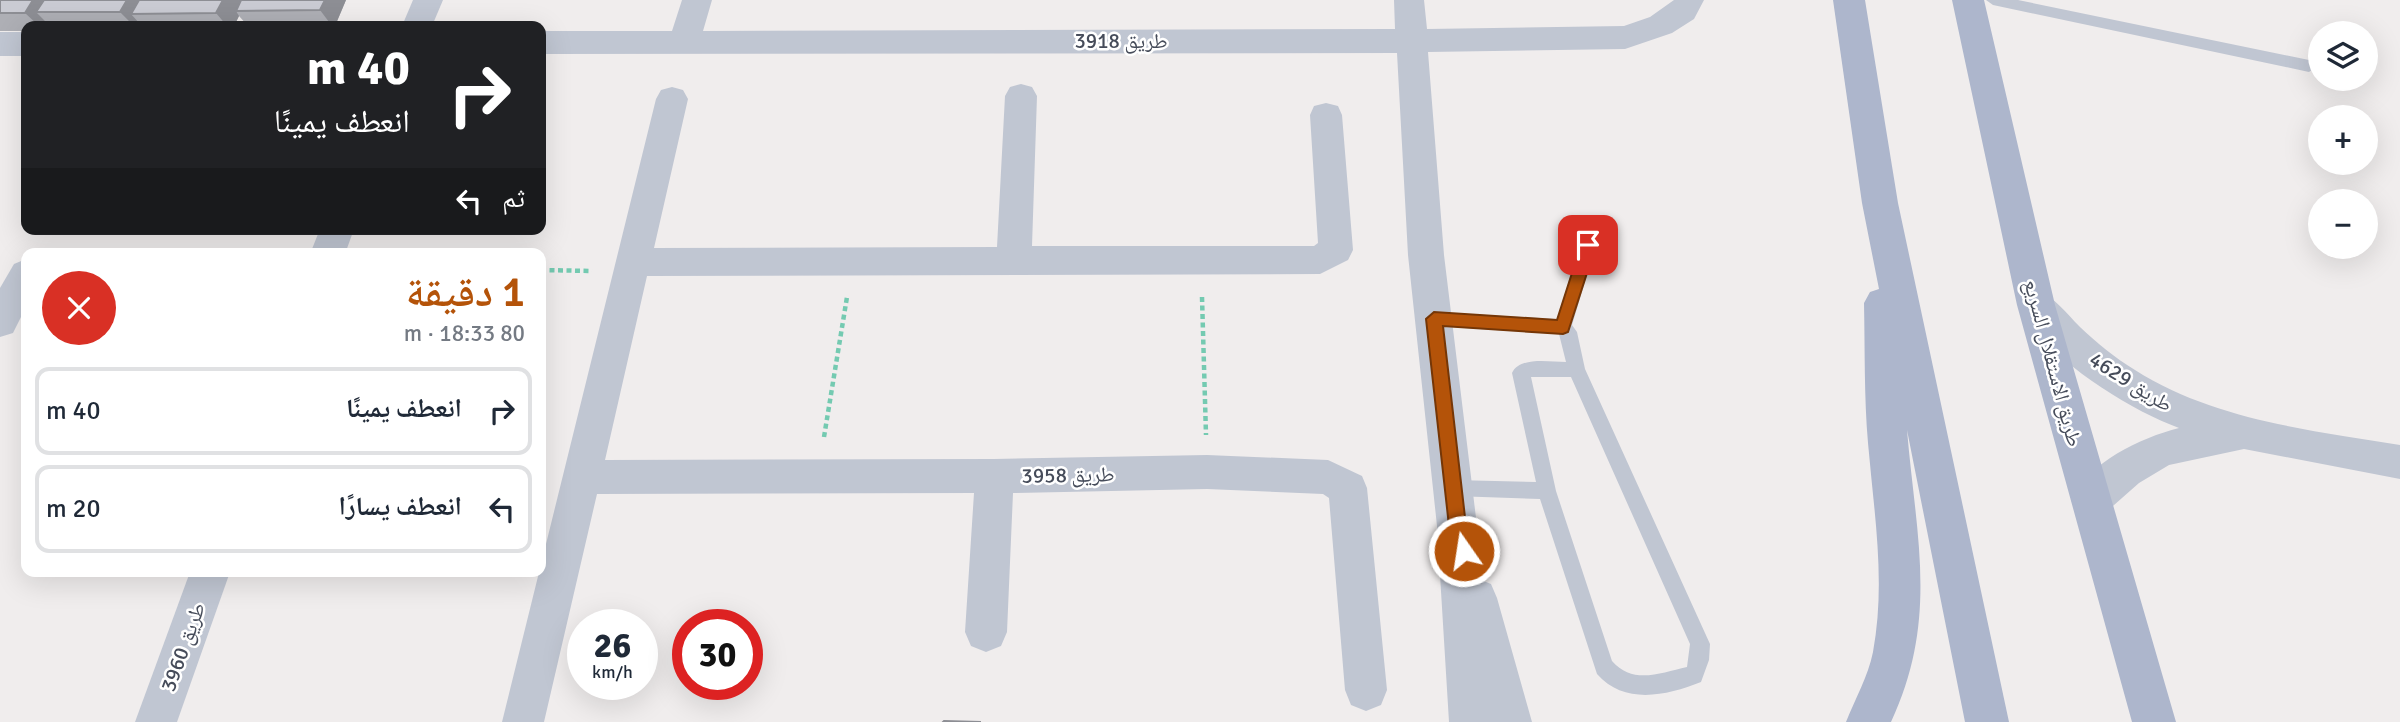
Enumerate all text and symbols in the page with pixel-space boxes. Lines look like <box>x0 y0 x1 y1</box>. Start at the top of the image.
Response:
map controls <box>2308 21 2378 259</box>
button: layers <box>2308 21 2378 91</box>
street label: طريق 3918 <box>1074 28 1168 54</box>
text: 40 m <box>307 38 410 98</box>
icon: right <box>434 49 525 140</box>
text: انعطف يمينًا <box>274 102 410 141</box>
button: + <box>2308 105 2378 175</box>
icon: left <box>450 182 488 220</box>
text: ثم <box>502 183 525 215</box>
button: − <box>2308 189 2378 259</box>
pin <box>1558 215 1618 275</box>
icon: arrive <box>1569 226 1607 264</box>
text: 1 دقيقة <box>406 267 525 318</box>
button: close <box>42 271 116 345</box>
street label: طريق الاستقلال السريع <box>2018 277 2088 449</box>
text: 80 m · 18:33 <box>404 319 525 348</box>
street label: طريق 4629 <box>2085 346 2177 418</box>
icon: right <box>483 392 521 430</box>
text: انعطف يمينًا <box>346 393 462 425</box>
text: 40 m <box>46 395 101 427</box>
street label: طريق 3958 <box>1021 461 1115 489</box>
icon: left <box>483 490 521 528</box>
text: انعطف يسارًا <box>338 491 462 523</box>
text: 20 m <box>46 493 101 525</box>
position arrow <box>1427 514 1501 588</box>
street label: طريق 3960 <box>155 599 211 695</box>
speed limit sign: 30 <box>672 609 763 700</box>
text: 26 <box>594 624 631 667</box>
text: km/h <box>592 661 633 683</box>

